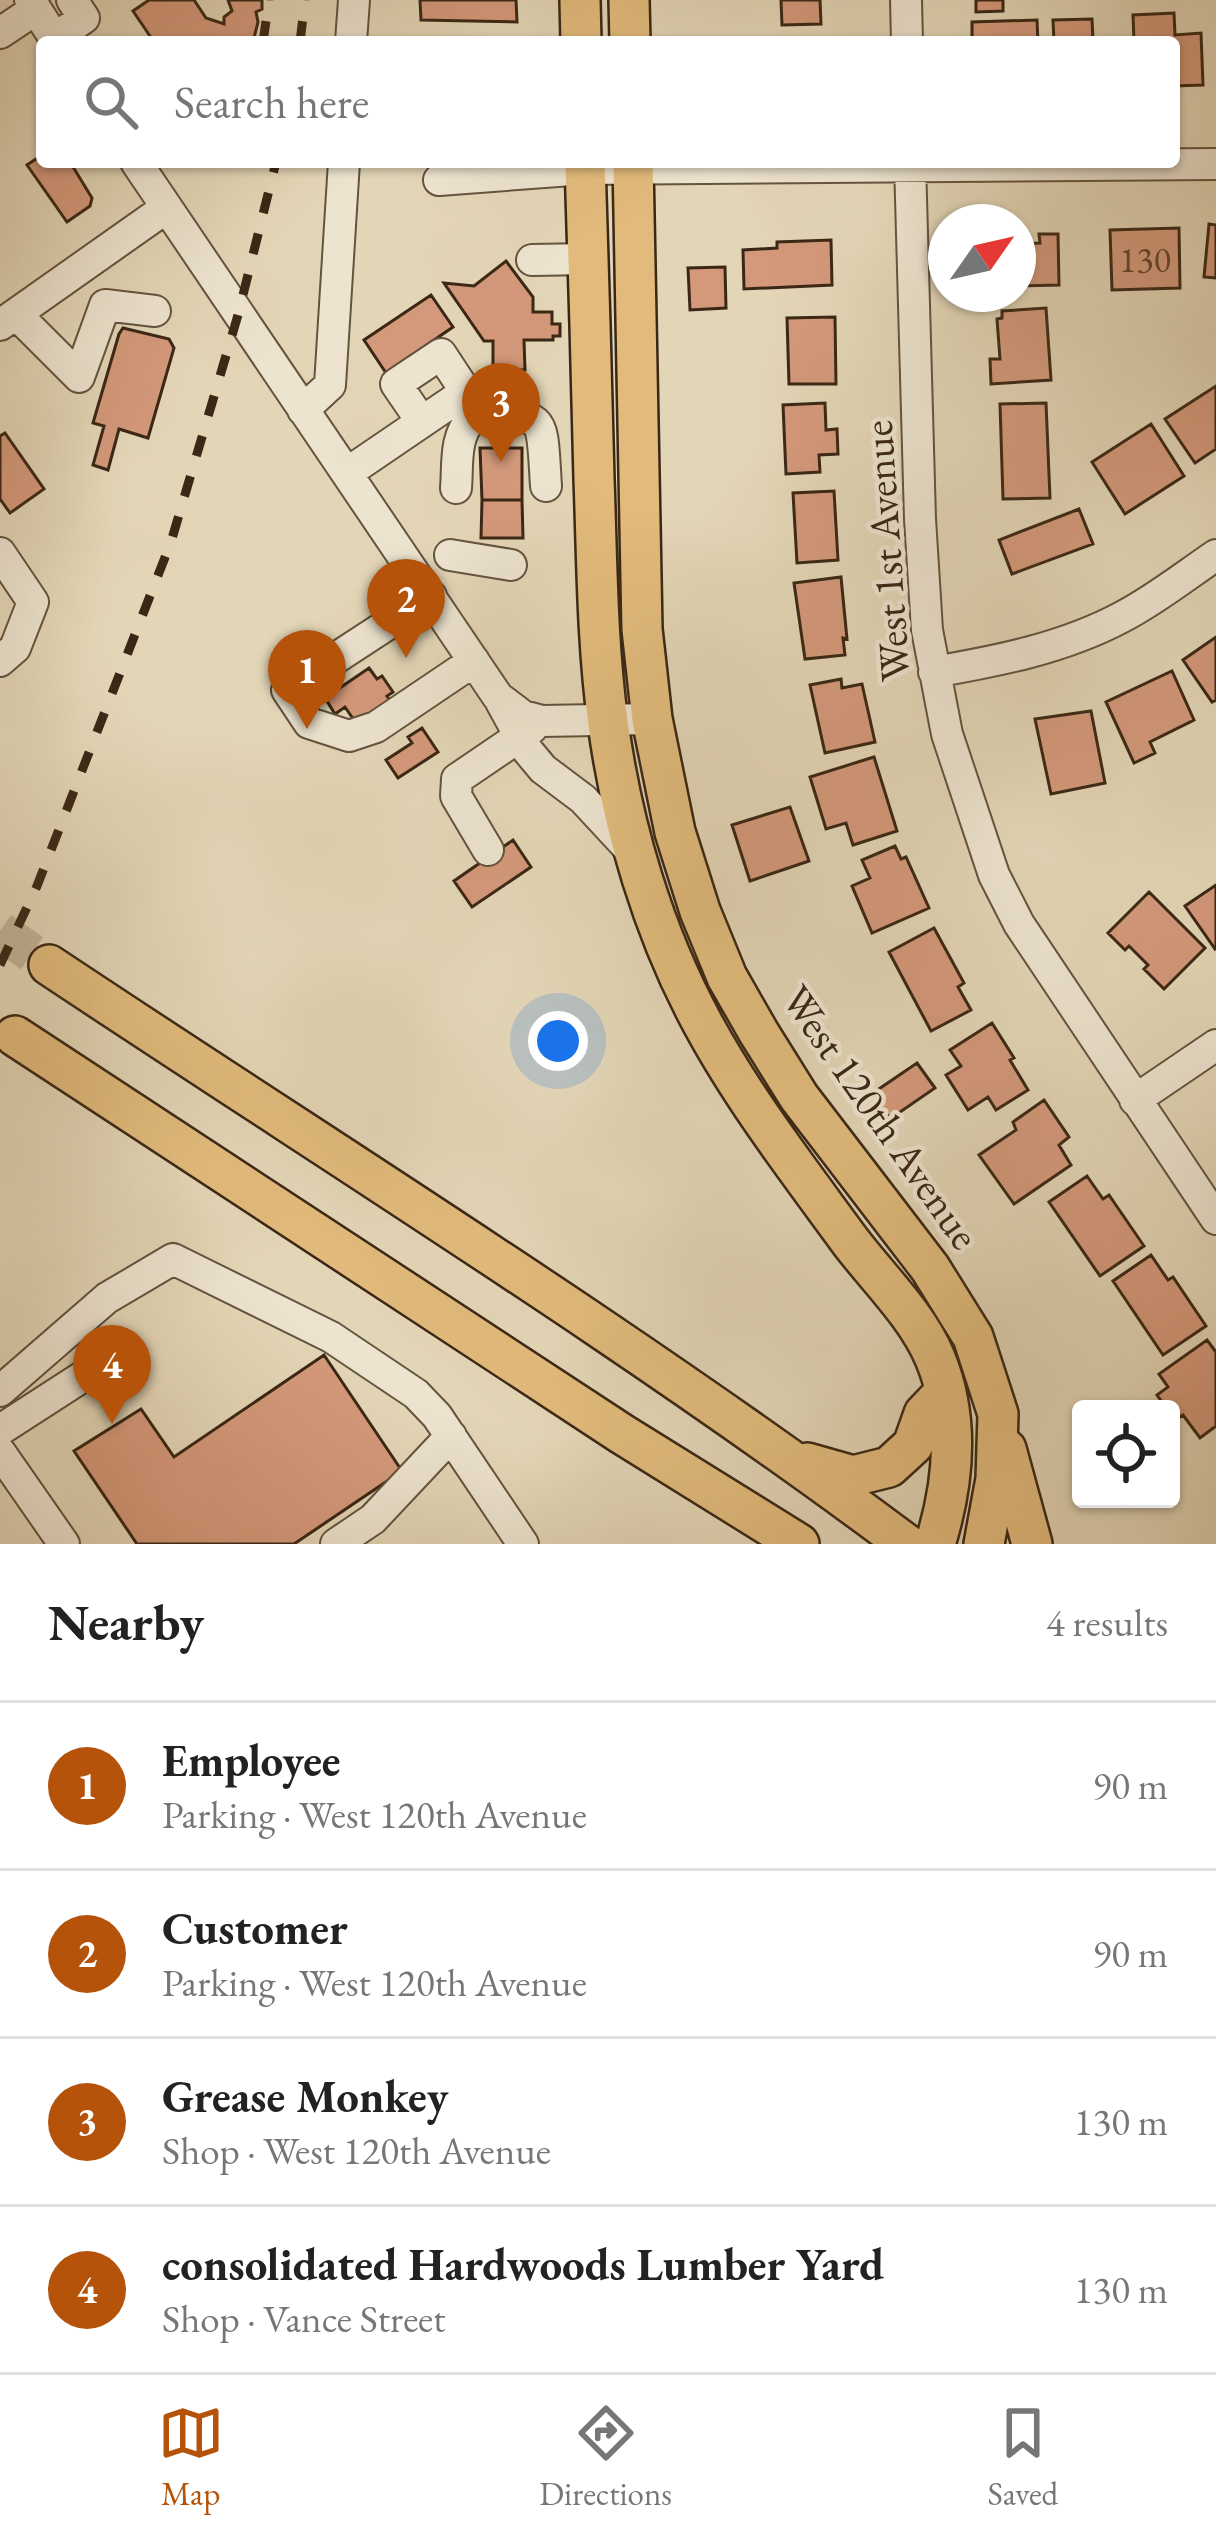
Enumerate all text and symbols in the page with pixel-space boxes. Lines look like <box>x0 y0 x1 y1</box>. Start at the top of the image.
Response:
search box <box>36 36 1180 168</box>
icon: search <box>78 69 144 135</box>
text: Search here <box>174 73 369 131</box>
north arrow <box>928 204 1036 312</box>
house number: 130 <box>1119 236 1171 283</box>
pin: 3 <box>462 363 540 462</box>
street label: West 1st Avenue <box>849 419 923 683</box>
pin: 2 <box>367 559 445 658</box>
pin: 1 <box>268 630 346 729</box>
street label: West 120th Avenue <box>770 974 992 1260</box>
your location <box>528 1011 588 1071</box>
pin: 4 <box>73 1325 151 1424</box>
map controls <box>1072 1400 1180 1508</box>
button: locate <box>1072 1400 1180 1508</box>
text: Nearby <box>48 1589 204 1655</box>
text: 4 results <box>1046 1597 1168 1648</box>
text: Employee <box>162 1731 341 1789</box>
text: 1 <box>77 1760 97 1811</box>
text: 90 m <box>1092 1760 1168 1811</box>
text: Parking · West 120th Avenue <box>162 1789 587 1840</box>
text: Customer <box>162 1899 348 1957</box>
text: 2 <box>77 1928 97 1979</box>
text: 90 m <box>1092 1928 1168 1979</box>
text: Parking · West 120th Avenue <box>162 1957 587 2008</box>
text: Grease Monkey <box>162 2067 449 2125</box>
text: 3 <box>77 2096 97 2147</box>
text: 130 m <box>1074 2096 1168 2147</box>
text: Shop · West 120th Avenue <box>162 2125 551 2176</box>
text: consolidated Hardwoods Lumber Yard <box>162 2235 884 2293</box>
text: 4 <box>77 2264 97 2315</box>
text: 130 m <box>1074 2264 1168 2315</box>
text: Shop · Vance Street <box>162 2293 445 2344</box>
tab: Map <box>158 2400 224 2515</box>
tab: Directions <box>539 2400 672 2515</box>
tab: Saved <box>988 2400 1058 2515</box>

